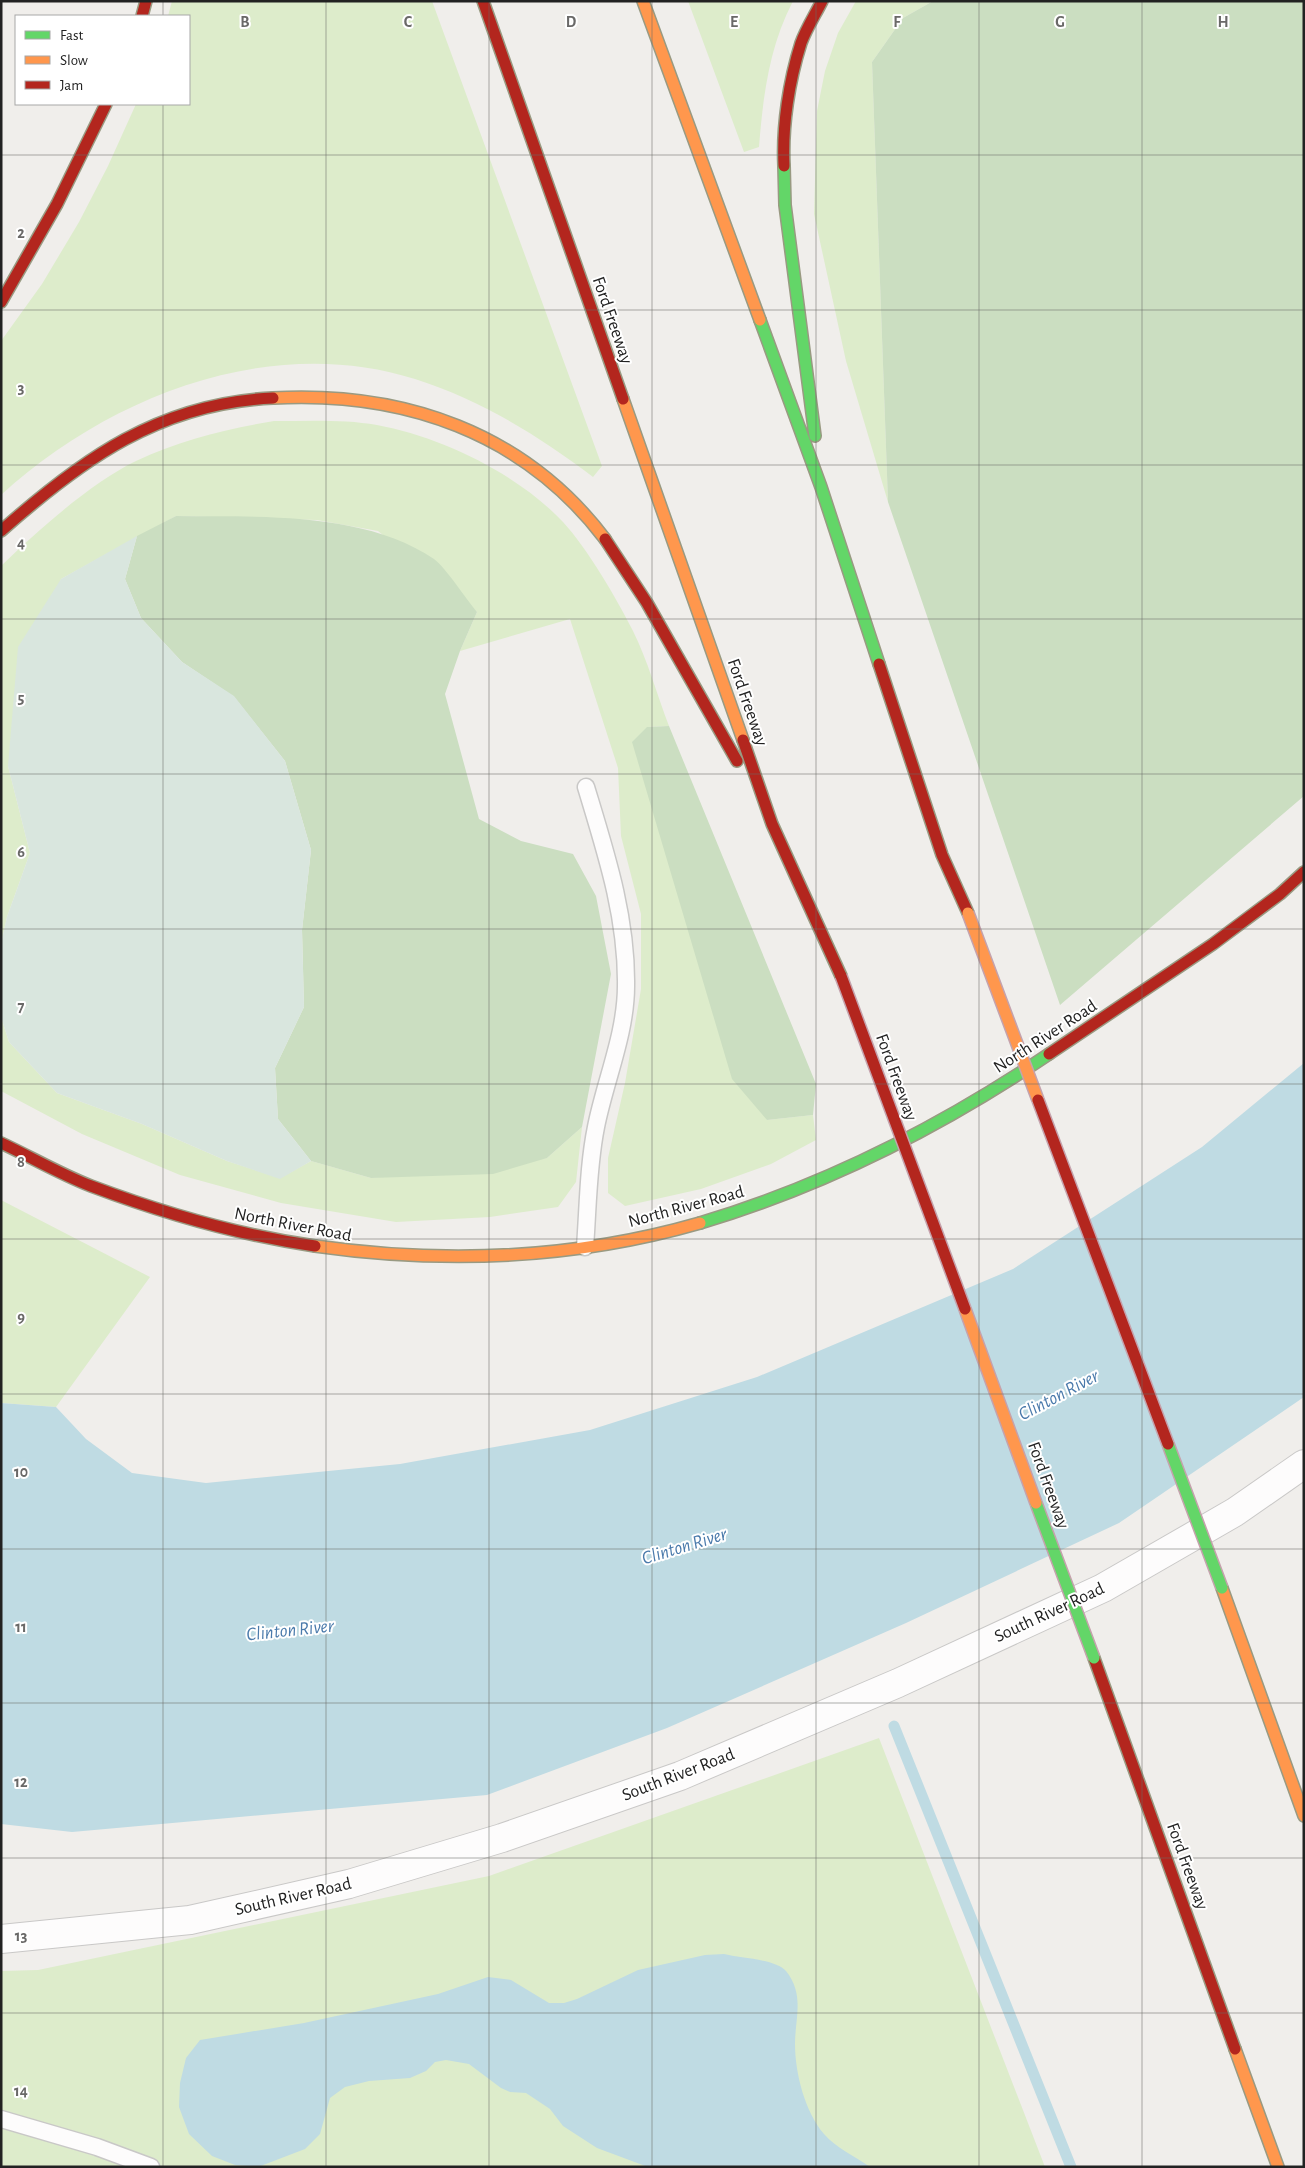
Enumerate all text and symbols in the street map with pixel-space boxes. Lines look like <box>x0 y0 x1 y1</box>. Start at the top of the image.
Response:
text: B <box>240 14 250 30</box>
text: C <box>404 14 413 30</box>
text: D <box>566 14 577 30</box>
text: E <box>730 14 738 30</box>
text: F <box>893 14 901 30</box>
text: G <box>1055 14 1065 30</box>
text: H <box>1217 14 1229 30</box>
legend <box>15 15 190 105</box>
text: Fast <box>60 28 84 43</box>
text: Slow <box>60 53 88 68</box>
text: Jam <box>60 78 83 93</box>
text: 2 <box>17 225 25 241</box>
street label: Ford Freeway <box>589 274 635 367</box>
text: 3 <box>18 380 25 396</box>
text: 4 <box>17 535 25 551</box>
street label: Ford Freeway <box>724 656 770 749</box>
text: 5 <box>18 690 25 706</box>
text: 6 <box>17 844 25 860</box>
street label: North River Road <box>991 997 1100 1077</box>
text: 7 <box>18 999 25 1015</box>
street label: Ford Freeway <box>872 1031 920 1123</box>
text: 8 <box>17 1154 25 1170</box>
street label: North River Road <box>626 1183 746 1231</box>
street label: North River Road <box>233 1205 353 1245</box>
text: 9 <box>17 1309 25 1325</box>
water label: Clinton River <box>1016 1366 1103 1424</box>
street label: Ford Freeway <box>1024 1439 1072 1531</box>
text: 10 <box>14 1464 28 1480</box>
water label: Clinton River <box>640 1524 730 1568</box>
street label: South River Road <box>992 1580 1107 1646</box>
water label: Clinton River <box>246 1616 336 1645</box>
text: 11 <box>15 1619 27 1635</box>
street label: South River Road <box>620 1745 737 1805</box>
text: 12 <box>14 1774 28 1790</box>
street label: Ford Freeway <box>1163 1820 1211 1912</box>
street label: South River Road <box>233 1875 353 1919</box>
text: 13 <box>15 1928 27 1944</box>
text: 14 <box>14 2083 28 2099</box>

